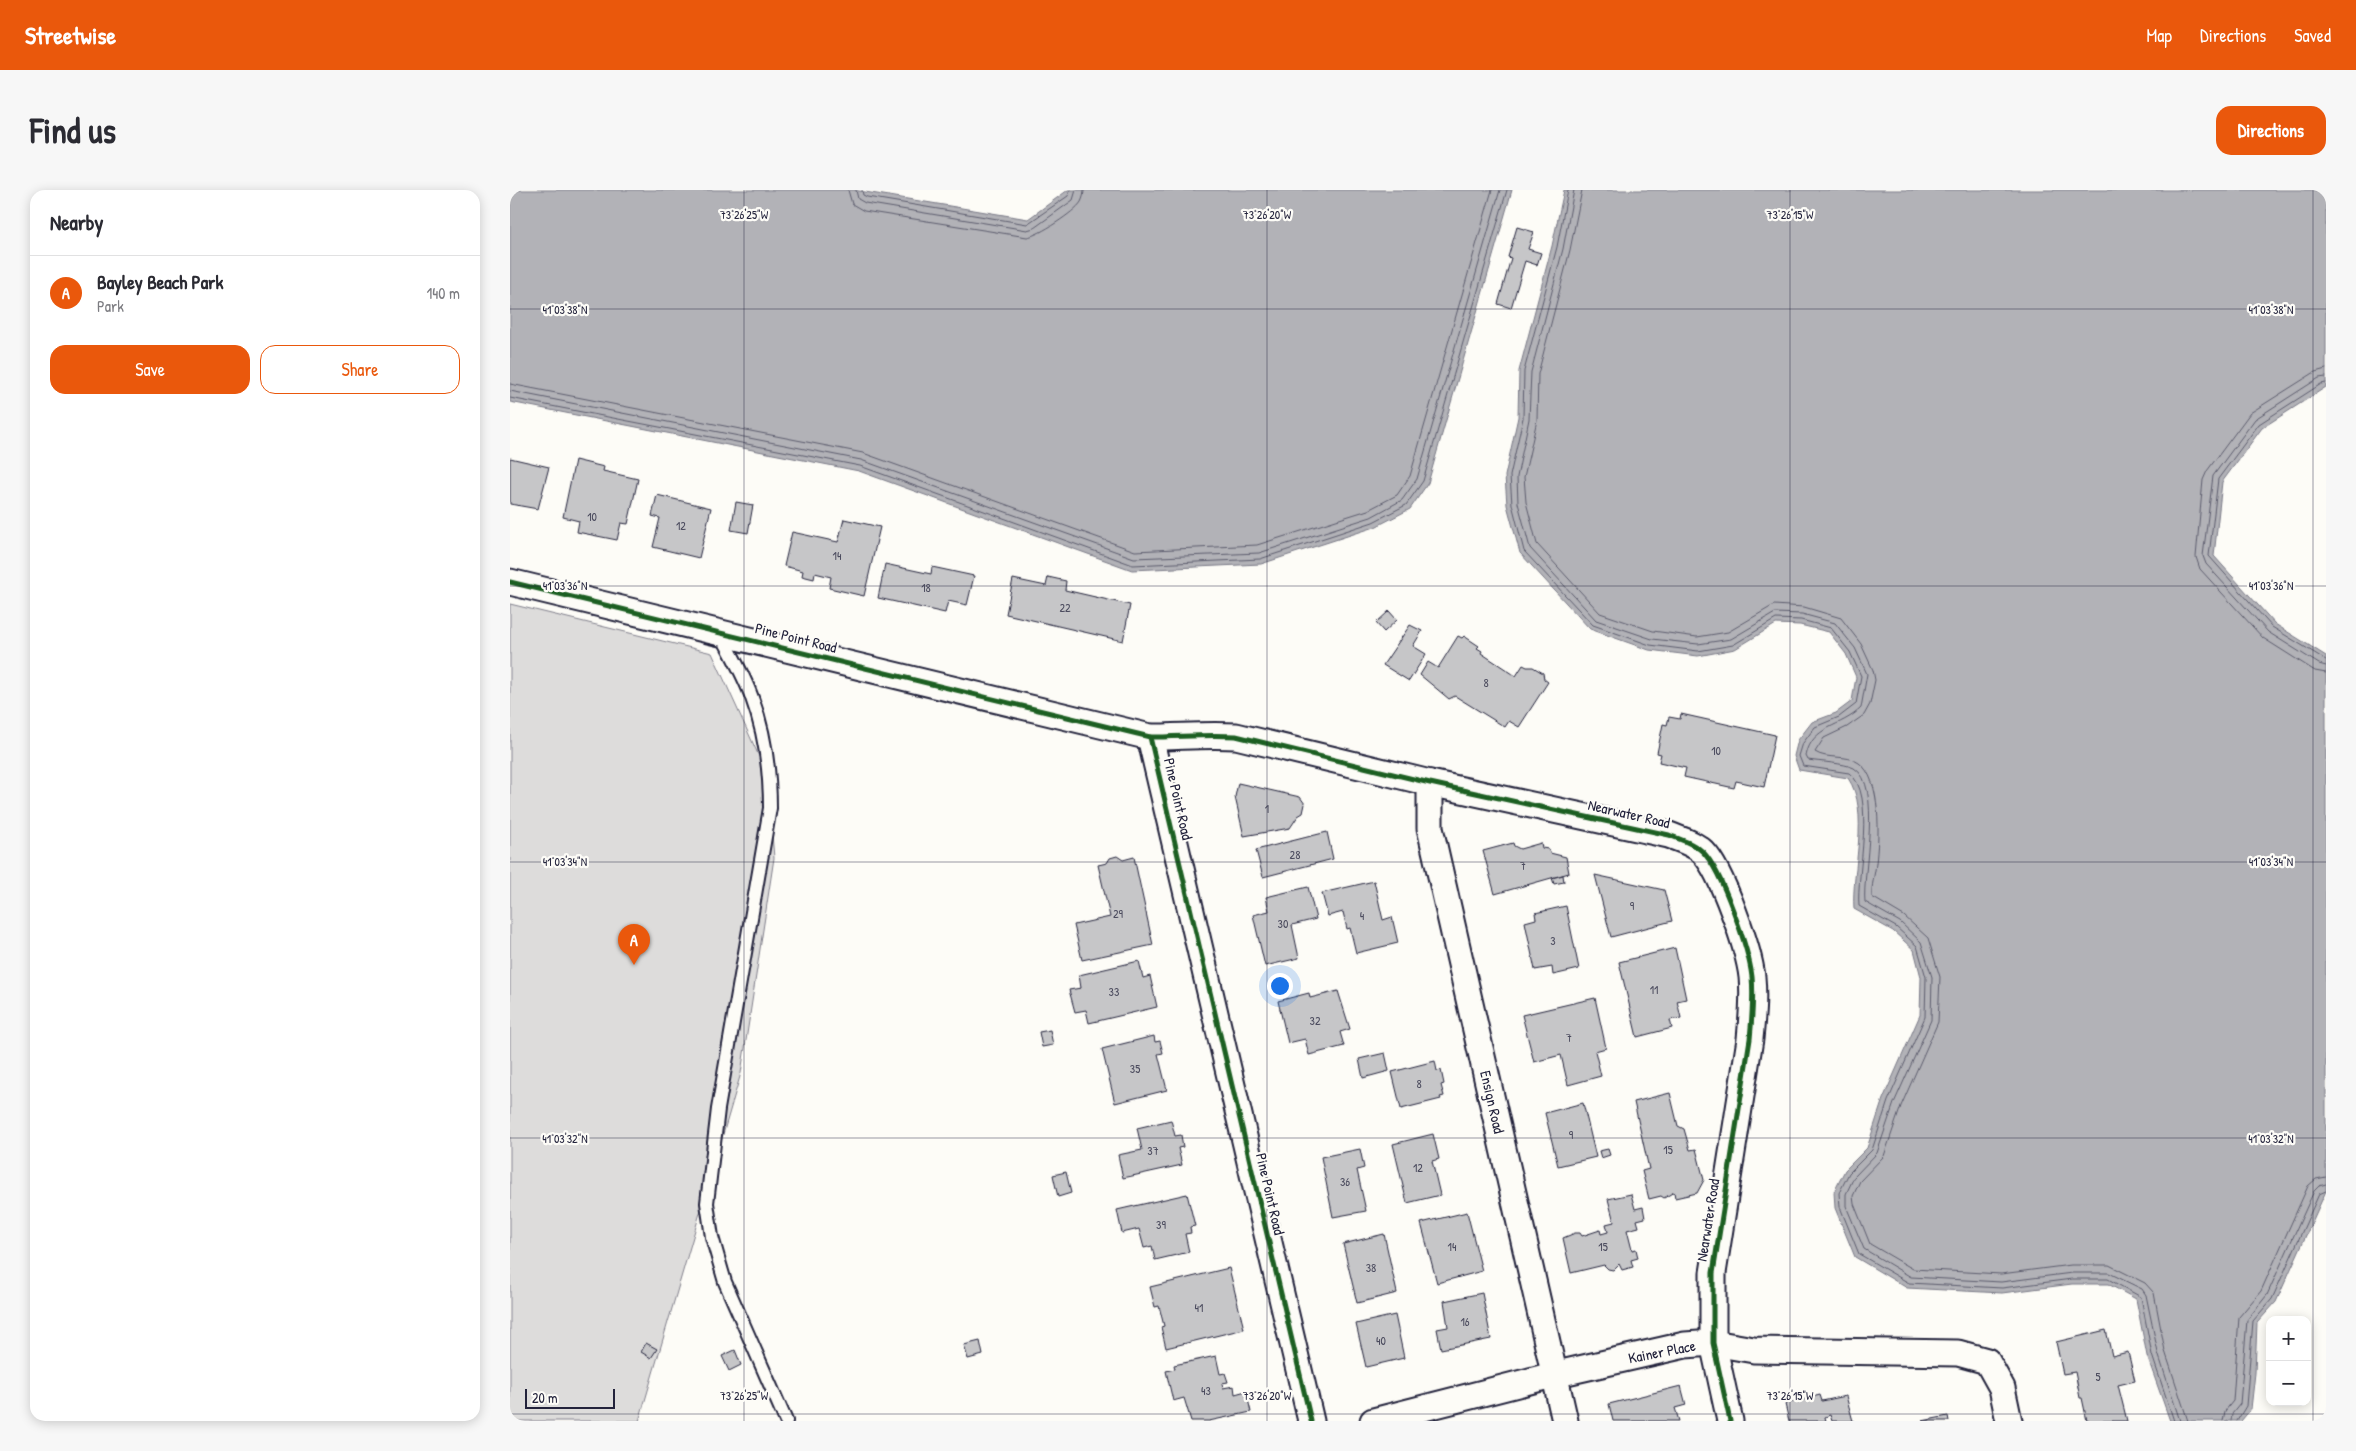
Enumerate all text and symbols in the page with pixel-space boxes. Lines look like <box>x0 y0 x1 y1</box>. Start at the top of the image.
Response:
text: Streetwise <box>25 19 116 51</box>
text: Map <box>2147 23 2172 48</box>
text: Directions <box>2200 23 2266 48</box>
text: Saved <box>2294 23 2331 48</box>
button: Directions <box>2216 106 2326 155</box>
text: Find us <box>30 107 116 154</box>
text: 73°26'25"W <box>720 206 769 223</box>
text: 73°26'20"W <box>1243 206 1292 223</box>
text: 73°26'15"W <box>1767 206 1814 223</box>
text: Nearby <box>50 208 103 237</box>
text: Bayley Beach Park <box>97 269 223 295</box>
text: A <box>62 282 70 304</box>
text: 140 m <box>426 282 460 304</box>
text: Park <box>97 295 124 317</box>
text: 41°03'38"N <box>543 301 587 318</box>
text: 41°03'38"N <box>2249 301 2293 318</box>
button: Save <box>50 345 250 394</box>
button: Share <box>260 345 460 394</box>
house number: 10 <box>587 508 597 525</box>
house number: 12 <box>676 517 686 534</box>
house number: 14 <box>833 547 842 564</box>
text: 41°03'36"N <box>543 577 587 594</box>
text: 41°03'36"N <box>2249 577 2293 594</box>
house number: 18 <box>921 579 931 596</box>
house number: 22 <box>1059 599 1071 616</box>
street label: Pine Point Road <box>753 617 839 658</box>
house number: 8 <box>1483 674 1489 691</box>
house number: 10 <box>1711 742 1721 759</box>
street label: Pine Point Road <box>1159 756 1198 842</box>
street label: Nearwater Road <box>1586 794 1672 833</box>
house number: 1 <box>1265 800 1269 817</box>
house number: 28 <box>1290 846 1300 863</box>
text: 41°03'34"N <box>543 853 587 870</box>
text: 41°03'34"N <box>2249 853 2293 870</box>
house number: 7 <box>1520 857 1526 874</box>
house number: 9 <box>1630 897 1635 914</box>
house number: 29 <box>1113 905 1124 922</box>
house number: 4 <box>1360 907 1365 924</box>
house number: 30 <box>1278 915 1288 932</box>
pin: A <box>618 924 650 965</box>
house number: 3 <box>1550 932 1556 949</box>
your location <box>1267 973 1293 999</box>
house number: 11 <box>1650 981 1658 998</box>
house number: 33 <box>1109 983 1119 1000</box>
house number: 32 <box>1310 1012 1321 1029</box>
house number: 7 <box>1566 1029 1572 1046</box>
house number: 35 <box>1130 1060 1140 1077</box>
street label: Ensign Road <box>1475 1068 1510 1136</box>
house number: 8 <box>1416 1075 1422 1092</box>
house number: 9 <box>1569 1126 1574 1143</box>
text: 41°03'32"N <box>542 1130 588 1147</box>
text: 41°03'32"N <box>2248 1130 2294 1147</box>
house number: 15 <box>1663 1141 1673 1158</box>
house number: 37 <box>1147 1142 1159 1159</box>
street label: Pine Point Road <box>1251 1151 1290 1237</box>
house number: 12 <box>1413 1159 1423 1176</box>
house number: 36 <box>1340 1173 1350 1190</box>
street label: Nearwater Road <box>1691 1177 1724 1263</box>
house number: 39 <box>1156 1216 1166 1233</box>
house number: 14 <box>1448 1238 1457 1255</box>
house number: 15 <box>1598 1238 1608 1255</box>
house number: 38 <box>1366 1259 1376 1276</box>
house number: 41 <box>1195 1299 1203 1316</box>
house number: 16 <box>1460 1313 1470 1330</box>
map controls <box>2266 1316 2311 1406</box>
button: + <box>2266 1316 2311 1361</box>
house number: 40 <box>1376 1332 1386 1349</box>
street label: Kainer Place <box>1627 1335 1697 1368</box>
button: − <box>2266 1361 2311 1406</box>
house number: 5 <box>2095 1368 2101 1385</box>
house number: 43 <box>1201 1382 1211 1399</box>
scale bar <box>525 1386 615 1409</box>
text: 73°26'25"W <box>720 1387 769 1404</box>
text: 73°26'20"W <box>1243 1387 1292 1404</box>
text: 73°26'15"W <box>1767 1387 1814 1404</box>
text: 20 m <box>532 1388 558 1407</box>

